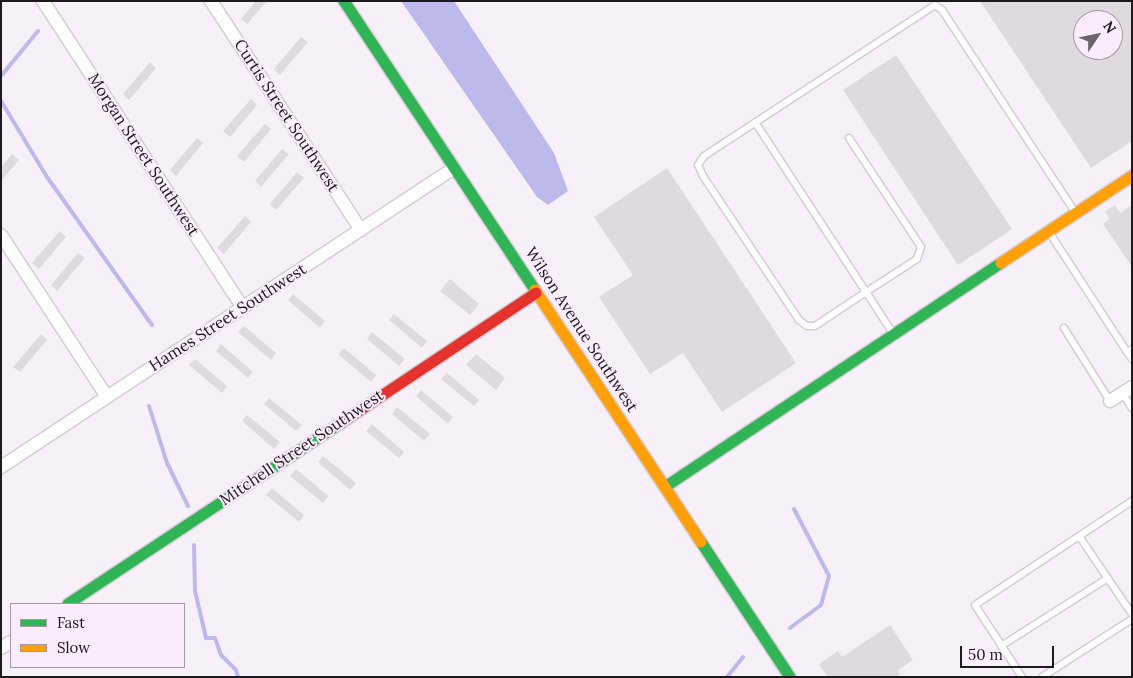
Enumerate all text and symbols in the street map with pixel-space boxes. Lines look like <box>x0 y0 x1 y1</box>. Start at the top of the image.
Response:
north arrow <box>1073 10 1123 60</box>
text: N <box>1099 18 1120 37</box>
street label: Curtis Street Southwest <box>229 36 343 196</box>
street label: Morgan Street Southwest <box>83 70 203 240</box>
street label: Wilson Avenue Southwest <box>521 244 641 416</box>
street label: Hames Street Southwest <box>146 260 310 376</box>
street label: Mitchell Street Southwest <box>216 386 388 510</box>
legend <box>10 603 185 668</box>
text: Fast <box>57 613 85 632</box>
scale bar <box>963 636 1057 668</box>
text: Slow <box>57 638 90 657</box>
text: 50 m <box>968 645 1003 664</box>

